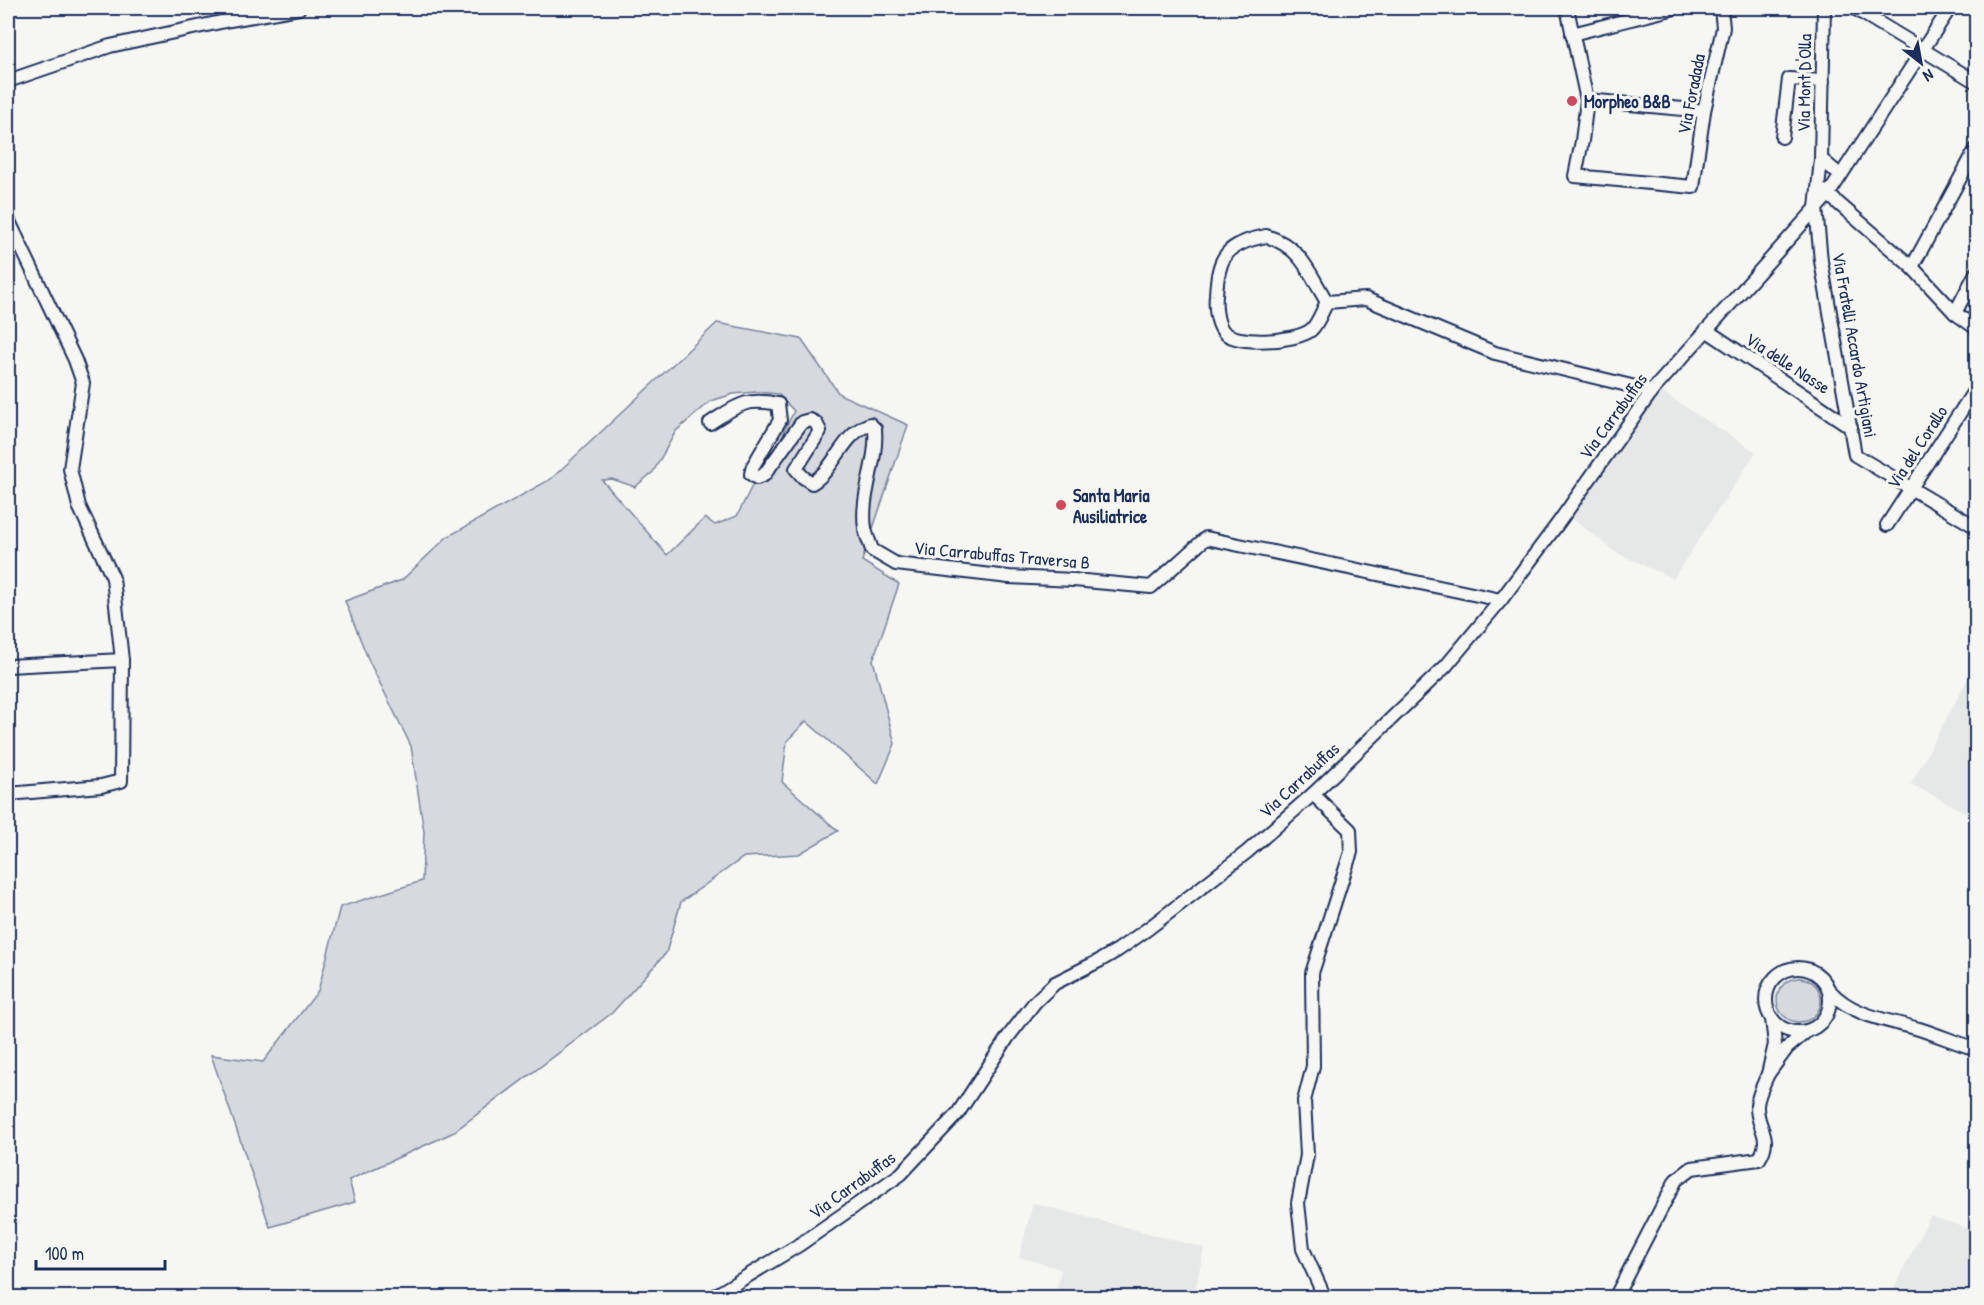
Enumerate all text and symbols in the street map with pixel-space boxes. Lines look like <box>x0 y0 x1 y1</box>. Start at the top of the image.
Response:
north arrow <box>1891 33 1951 93</box>
street label: Via Mont D'Olla <box>1791 34 1817 132</box>
street label: Via Foradada <box>1671 52 1711 136</box>
text: N <box>1919 64 1938 88</box>
place label: Morpheo B&B <box>1584 89 1671 115</box>
marker: Morpheo B&B <box>1565 94 1579 108</box>
street label: Via Fratelli Accardo Artigiani <box>1826 250 1884 440</box>
street label: Via delle Nasse <box>1741 326 1835 400</box>
street label: Via Carrabuffas <box>1573 368 1653 464</box>
street label: Via del Corallo <box>1881 401 1953 493</box>
place label: Santa Maria Ausiliatrice <box>1073 483 1151 529</box>
marker: Santa Maria Ausiliatrice <box>1054 498 1068 512</box>
street label: Via Carrabuffas Traversa B <box>913 535 1091 575</box>
street label: Via Carrabuffas <box>1253 736 1345 824</box>
street label: Via Carrabuffas <box>804 1145 900 1225</box>
scale bar <box>36 1233 165 1271</box>
text: 100 m <box>45 1241 84 1266</box>

